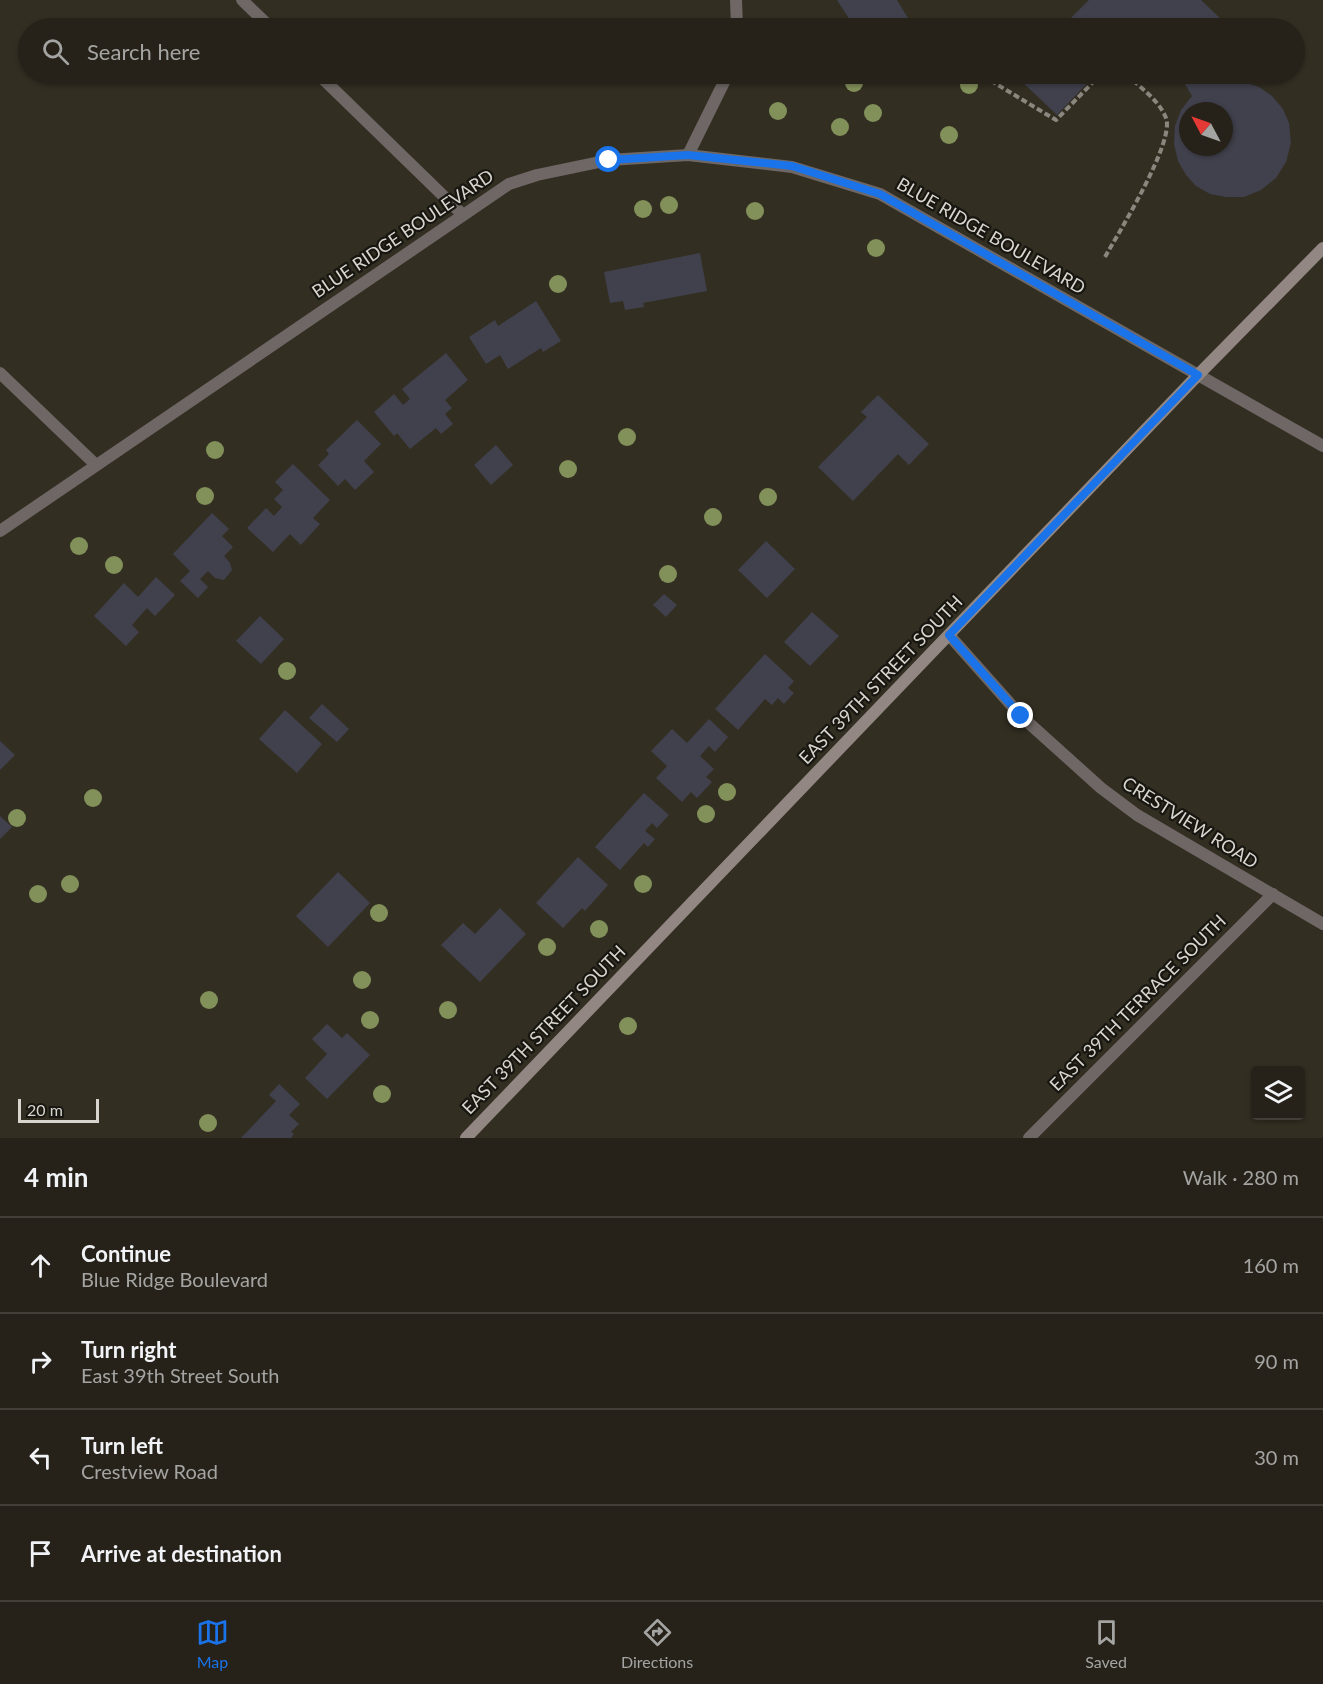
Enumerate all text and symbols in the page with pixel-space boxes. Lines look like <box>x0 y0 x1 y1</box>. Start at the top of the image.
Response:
search box <box>18 18 1305 84</box>
icon: search <box>39 35 72 68</box>
text: Search here <box>87 38 200 65</box>
north arrow <box>1179 102 1233 156</box>
route start <box>595 146 621 172</box>
street label: BLUE RIDGE BOULEVARD <box>308 164 497 302</box>
street label: BLUE RIDGE BOULEVARD <box>893 172 1090 298</box>
street label: EAST 39TH STREET SOUTH <box>794 590 967 768</box>
route end <box>1007 702 1033 728</box>
street label: CRESTVIEW ROAD <box>1119 772 1262 873</box>
street label: EAST 39TH TERRACE SOUTH <box>1044 909 1230 1095</box>
street label: EAST 39TH STREET SOUTH <box>457 940 630 1118</box>
map controls <box>1251 1066 1305 1120</box>
button: layers <box>1251 1066 1305 1120</box>
scale bar <box>18 1096 99 1124</box>
text: 20 m <box>27 1100 63 1119</box>
text: 4 min <box>24 1161 88 1193</box>
text: Walk · 280 m <box>1183 1165 1299 1189</box>
text: Continue <box>81 1240 171 1267</box>
icon: ahead <box>24 1249 57 1282</box>
text: 160 m <box>1243 1253 1299 1277</box>
text: Blue Ridge Boulevard <box>81 1267 268 1291</box>
text: Turn right <box>81 1336 176 1363</box>
icon: right <box>24 1345 57 1378</box>
text: 90 m <box>1254 1349 1299 1373</box>
text: East 39th Street South <box>81 1363 279 1387</box>
text: Turn left <box>81 1432 163 1459</box>
icon: left <box>24 1441 57 1474</box>
text: 30 m <box>1254 1445 1299 1469</box>
text: Crestview Road <box>81 1459 218 1483</box>
icon: arrive <box>24 1537 57 1570</box>
text: Arrive at destination <box>81 1540 282 1567</box>
tab: Map <box>196 1616 229 1671</box>
tab: Directions <box>621 1616 693 1671</box>
tab: Saved <box>1085 1616 1127 1671</box>

